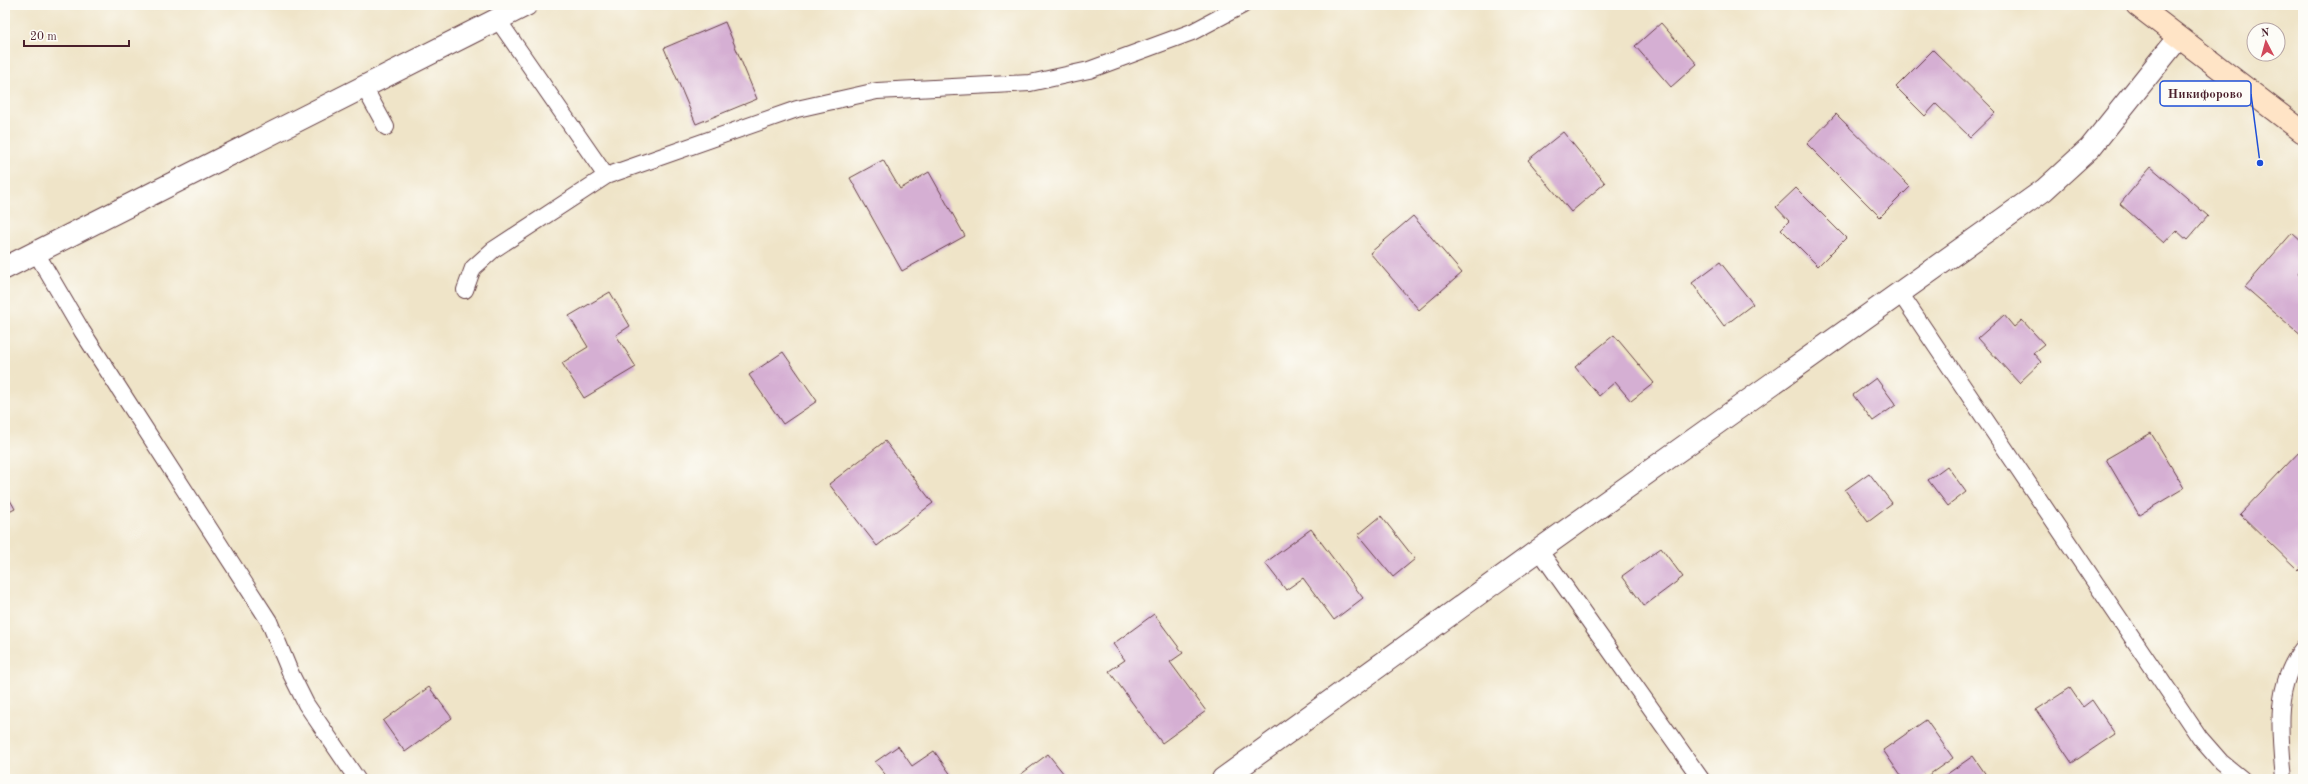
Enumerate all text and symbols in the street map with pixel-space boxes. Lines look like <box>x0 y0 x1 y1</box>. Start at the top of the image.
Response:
scale bar <box>24 22 129 48</box>
north arrow <box>2246 22 2286 62</box>
text: N <box>2260 28 2270 39</box>
text: 20 m <box>30 31 57 43</box>
callout: Никифорово <box>2160 81 2251 106</box>
text: Никифорово <box>2168 88 2242 101</box>

